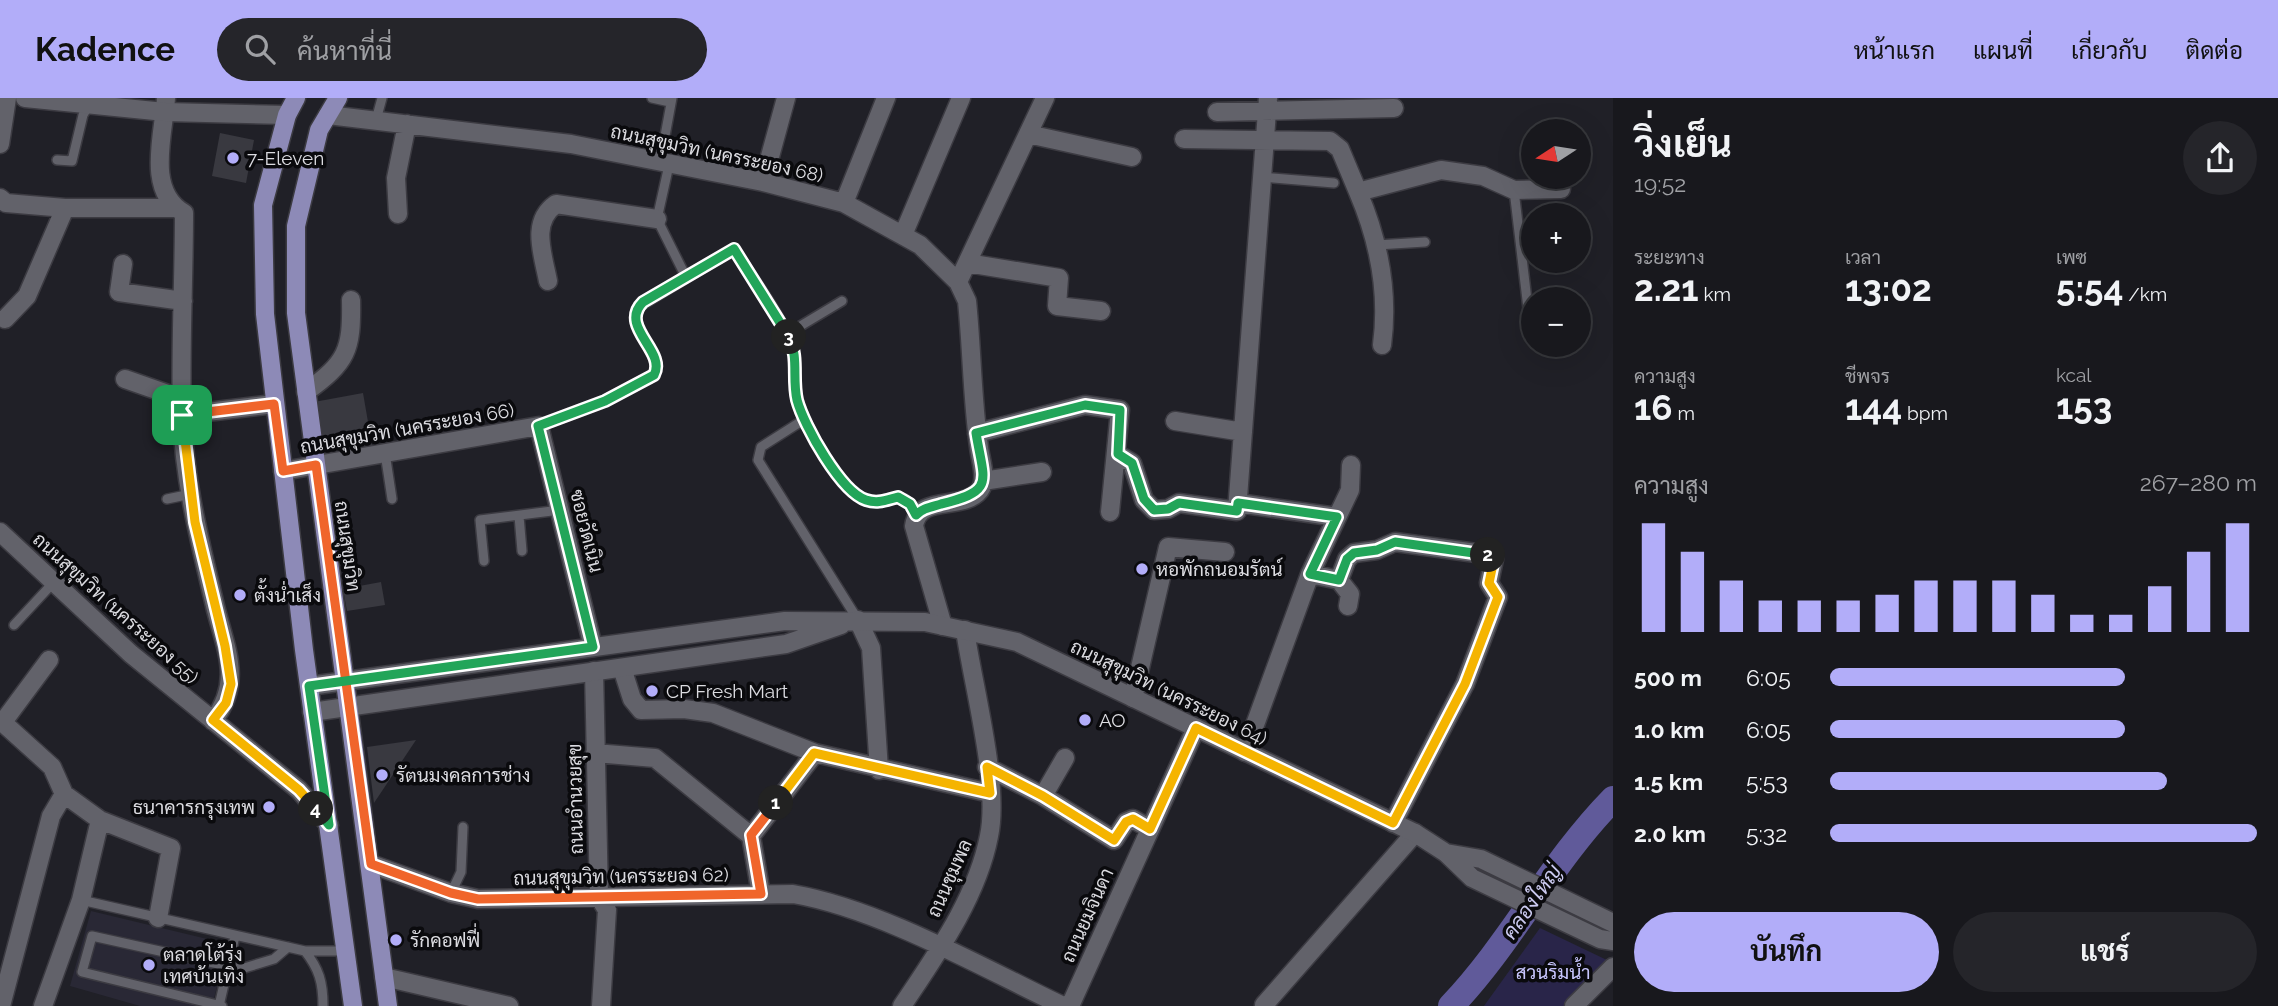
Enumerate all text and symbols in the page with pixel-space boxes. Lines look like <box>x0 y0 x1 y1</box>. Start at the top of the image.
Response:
search box <box>217 18 707 81</box>
text: Kadence <box>35 30 175 69</box>
icon: search <box>241 30 279 68</box>
text: ค้นหาที่นี่ <box>297 36 392 66</box>
text: หน้าแรก <box>1854 36 1935 65</box>
text: แผนที่ <box>1973 36 2033 65</box>
text: เกี่ยวกับ <box>2071 36 2148 65</box>
text: ติดต่อ <box>2186 36 2243 65</box>
north arrow <box>1521 119 1591 189</box>
map controls <box>1521 119 1591 357</box>
street label: ถนนสุขุมวิท (นครระยอง 68) <box>608 120 825 188</box>
text: วิ่งเย็น <box>1634 121 1732 166</box>
button: share <box>2183 121 2257 195</box>
place label: 7-Eleven <box>247 147 324 169</box>
marker: 7-Eleven <box>225 150 241 166</box>
text: 19:52 <box>1634 170 1686 197</box>
button: + <box>1521 203 1591 273</box>
text: ระยะทาง <box>1634 246 1705 268</box>
text: เวลา <box>1845 246 1881 268</box>
text: เพซ <box>2056 246 2087 268</box>
text: 2.21 <box>1634 268 1699 309</box>
text: 13:02 <box>1845 268 1932 309</box>
text: 5:54 <box>2056 268 2123 309</box>
text: km <box>1699 283 1731 305</box>
text: /km <box>2123 283 2167 305</box>
button: − <box>1521 287 1591 357</box>
pin: 3 <box>772 320 806 354</box>
text: 3 <box>783 325 794 347</box>
text: kcal <box>2056 364 2092 386</box>
text: ความสูง <box>1634 365 1696 387</box>
text: ชีพจร <box>1845 365 1890 387</box>
pin <box>152 385 212 445</box>
text: 153 <box>2056 386 2112 427</box>
text: 16 <box>1634 387 1673 428</box>
text: 144 <box>1845 387 1902 428</box>
icon: arrive <box>163 396 201 434</box>
street label: ถนนสุขุมวิท (นครระยอง 66) <box>298 398 516 460</box>
text: m <box>1673 402 1695 424</box>
text: bpm <box>1902 402 1948 424</box>
text: 267–280 m <box>2140 469 2257 496</box>
text: ความสูง <box>1634 472 1709 499</box>
street label: ซอยวัดเนิน <box>566 487 608 575</box>
street label: ถนนสุขุมวิท <box>329 499 365 593</box>
street label: ถนนสุขุมวิท (นครระยอง 55) <box>27 528 203 690</box>
pin: 2 <box>1470 538 1506 573</box>
text: 2 <box>1482 543 1493 565</box>
place label: หอพักถนอมรัตน์ <box>1156 557 1283 580</box>
marker: หอพักถนอมรัตน์ <box>1134 561 1150 577</box>
place label: ตั้งน่ำเส็ง <box>254 578 321 606</box>
marker: ตั้งน่ำเส็ง <box>232 587 248 603</box>
street label: ถนนสุขุมวิท (นครระยอง 64) <box>1066 635 1271 751</box>
text: 500 m <box>1634 664 1702 691</box>
text: 6:05 <box>1746 664 1791 691</box>
place label: CP Fresh Mart <box>666 680 789 702</box>
marker: CP Fresh Mart <box>644 683 660 699</box>
place label: AO <box>1099 709 1126 731</box>
marker: AO <box>1077 712 1093 728</box>
text: 1.0 km <box>1634 716 1704 743</box>
text: 6:05 <box>1746 716 1791 743</box>
street label: ถนนอำนวยสุข <box>563 743 589 854</box>
place label: รัตนมงคลการช่าง <box>396 764 530 786</box>
marker: รัตนมงคลการช่าง <box>374 767 390 783</box>
text: 1.5 km <box>1634 768 1703 795</box>
text: 5:53 <box>1746 768 1788 795</box>
pin: 1 <box>758 786 794 820</box>
text: 1 <box>771 791 780 813</box>
pin: 4 <box>298 792 334 826</box>
place label: ธนาคารกรุงเทพ <box>133 796 255 820</box>
text: 4 <box>310 797 321 819</box>
marker: ธนาคารกรุงเทพ <box>261 799 277 815</box>
text: 2.0 km <box>1634 820 1706 847</box>
text: 5:32 <box>1746 820 1787 847</box>
street label: ถนนชุมพล <box>922 836 978 921</box>
water label: คลองใหญ่ <box>1497 859 1567 944</box>
street label: ถนนสุขุมวิท (นครระยอง 62) <box>513 863 729 891</box>
street label: ถนนยมจินดา <box>1056 864 1118 966</box>
button: บันทึก <box>1634 912 1939 992</box>
button: แชร์ <box>1953 912 2257 992</box>
place label: รักคอฟฟี่ <box>410 923 480 951</box>
marker: รักคอฟฟี่ <box>388 932 404 948</box>
place label: ตลาดโต้รุ่ง เทศบ้นเทิง <box>163 942 244 987</box>
marker: ตลาดโต้รุ่ง เทศบ้นเทิง <box>141 957 157 973</box>
park label: สวนริมน้ำ <box>1515 957 1591 983</box>

